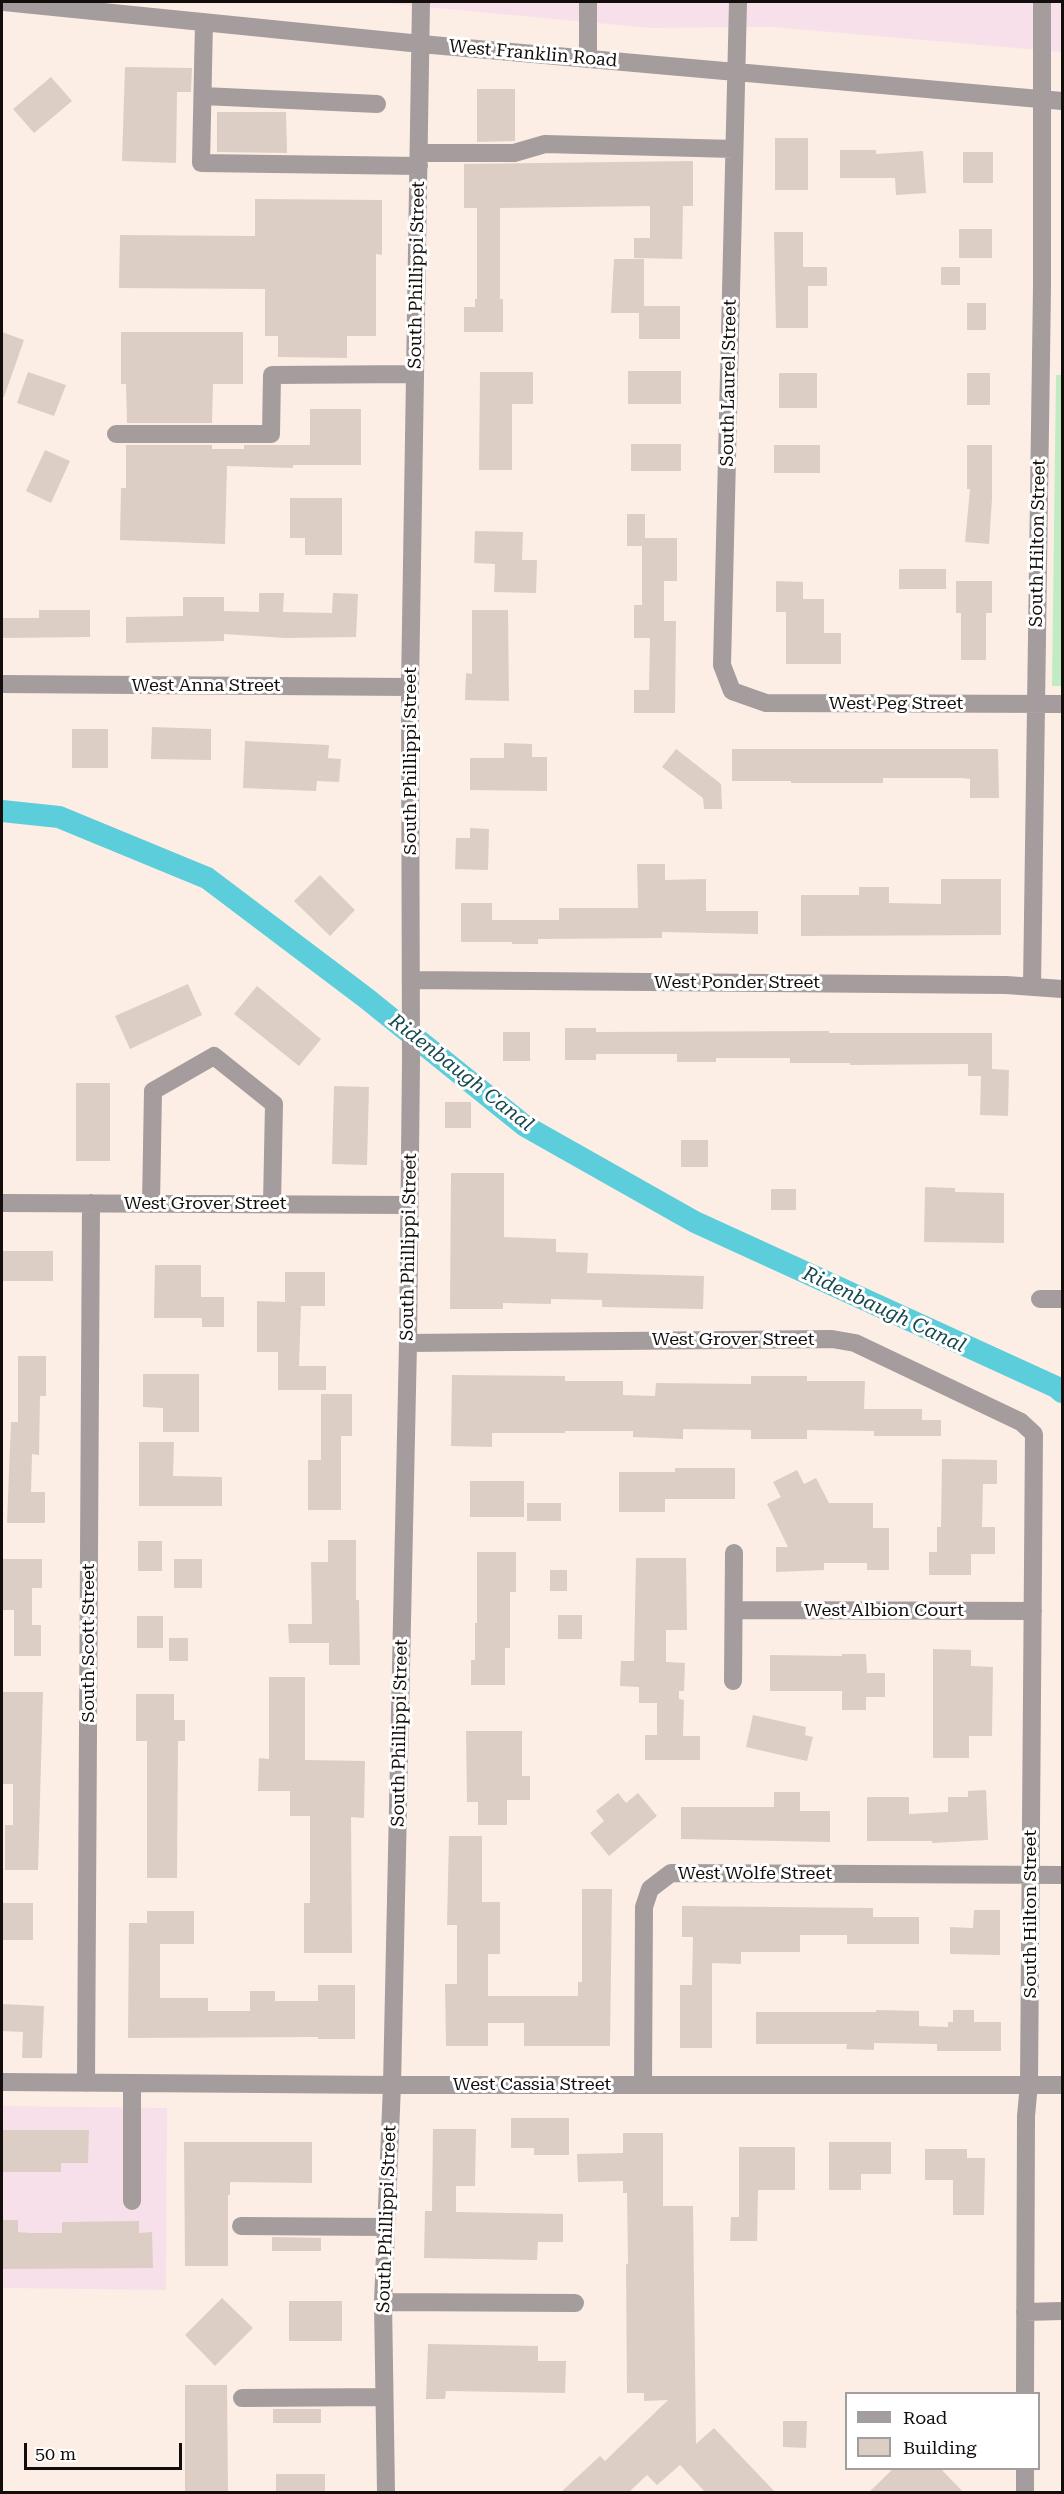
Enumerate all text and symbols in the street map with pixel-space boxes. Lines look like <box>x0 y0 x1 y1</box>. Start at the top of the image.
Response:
street label: West Franklin Road <box>448 36 618 72</box>
street label: South Phillippi Street <box>405 181 429 369</box>
street label: South Laurel Street <box>717 299 741 467</box>
street label: South Hilton Street <box>1026 459 1050 627</box>
street label: South Phillippi Street <box>400 667 422 855</box>
street label: West Anna Street <box>132 675 280 697</box>
street label: West Peg Street <box>829 693 963 715</box>
street label: West Ponder Street <box>654 972 820 994</box>
water label: Ridenbaugh Canal <box>384 1009 538 1137</box>
street label: South Phillippi Street <box>397 1153 421 1341</box>
street label: West Grover Street <box>124 1193 286 1215</box>
water label: Ridenbaugh Canal <box>799 1262 969 1358</box>
street label: West Grover Street <box>652 1329 814 1351</box>
street label: South Scott Street <box>78 1563 100 1723</box>
street label: West Albion Court <box>804 1600 964 1622</box>
street label: South Phillippi Street <box>388 1639 412 1827</box>
street label: South Hilton Street <box>1020 1830 1042 1998</box>
street label: West Wolfe Street <box>678 1863 832 1885</box>
street label: West Cassia Street <box>453 2074 611 2096</box>
street label: South Phillippi Street <box>373 2125 401 2313</box>
legend <box>845 2392 1040 2470</box>
text: Road <box>903 2407 947 2428</box>
scale bar <box>27 2431 184 2469</box>
text: Building <box>903 2437 977 2458</box>
text: 50 m <box>35 2443 76 2464</box>

